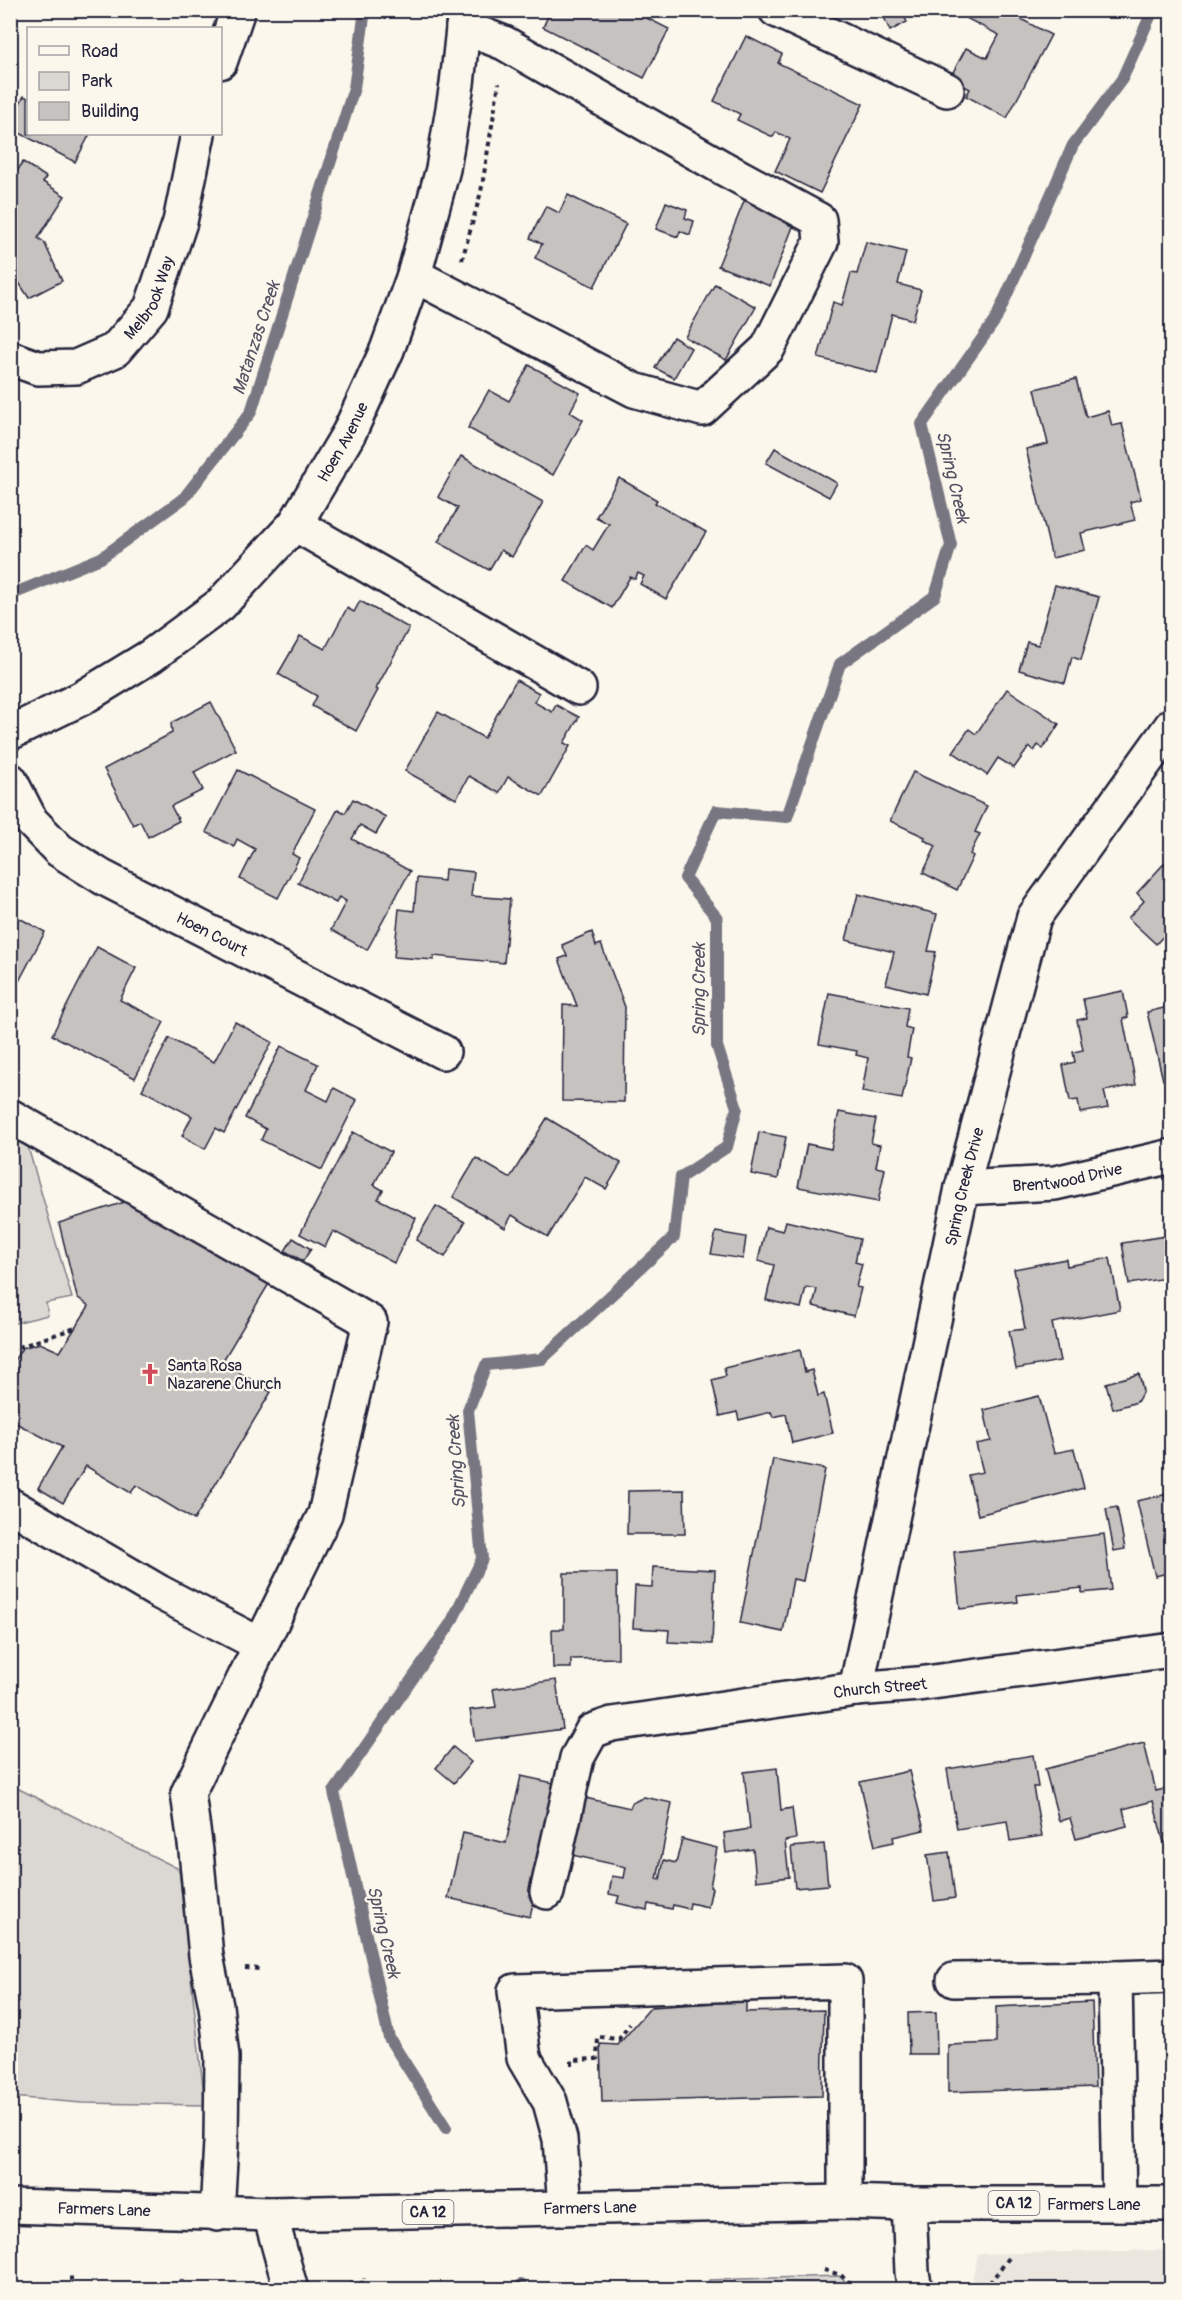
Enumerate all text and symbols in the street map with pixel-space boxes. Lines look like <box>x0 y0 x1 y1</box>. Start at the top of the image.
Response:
legend <box>27 27 222 135</box>
text: Road <box>81 40 118 63</box>
text: Park <box>81 70 113 93</box>
text: Building <box>81 100 139 123</box>
street label: Melbrook Way <box>120 254 179 344</box>
water label: Matanzas Creek <box>227 277 286 398</box>
street label: Hoen Avenue <box>313 399 373 486</box>
water label: Spring Creek <box>931 429 975 527</box>
street label: Hoen Court <box>173 908 251 961</box>
water label: Spring Creek <box>688 942 711 1037</box>
street label: Spring Creek Drive <box>941 1125 989 1248</box>
street label: Brentwood Drive <box>1012 1159 1124 1196</box>
place label: Santa Rosa Nazarene Church <box>167 1356 281 1394</box>
church icon: Santa Rosa Nazarene Church <box>138 1362 162 1386</box>
water label: Spring Creek <box>442 1413 471 1510</box>
street label: Church Street <box>832 1674 929 1703</box>
water label: Spring Creek <box>362 1884 406 1982</box>
road number: CA 12 <box>988 2191 1040 2215</box>
street label: Farmers Lane <box>1047 2195 1140 2215</box>
street label: Farmers Lane <box>543 2197 637 2219</box>
street label: Farmers Lane <box>57 2198 151 2221</box>
road number: CA 12 <box>402 2200 454 2224</box>

